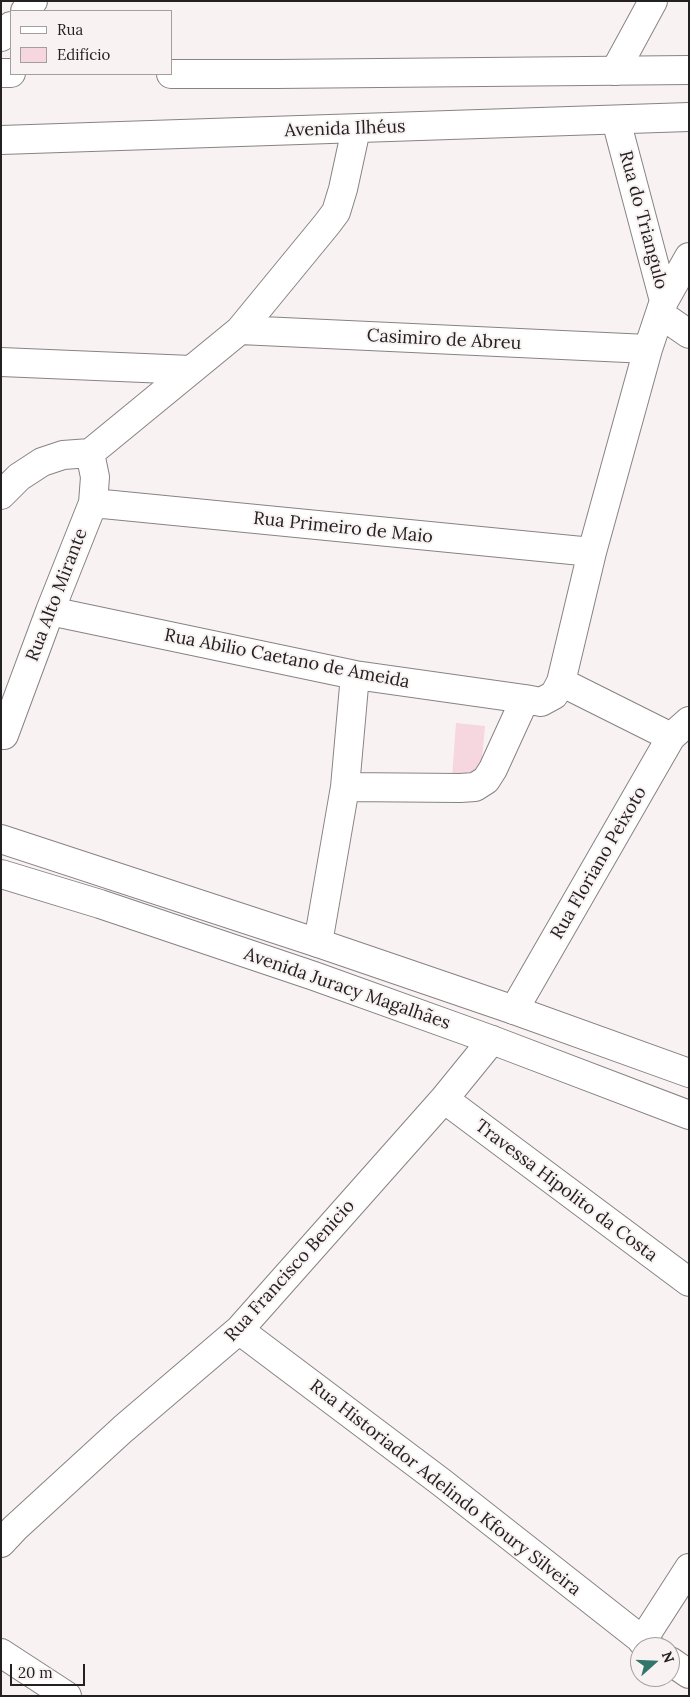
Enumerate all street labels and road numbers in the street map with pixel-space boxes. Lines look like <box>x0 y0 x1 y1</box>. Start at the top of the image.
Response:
street label: Avenida Ilhéus <box>284 116 406 142</box>
street label: Rua do Triangulo <box>614 148 672 292</box>
street label: Casimiro de Abreu <box>366 325 522 355</box>
street label: Rua Primeiro de Maio <box>252 508 434 548</box>
street label: Rua Alto Mirante <box>22 526 92 664</box>
street label: Rua Abilio Caetano de Ameida <box>162 625 412 693</box>
street label: Rua Floriano Peixoto <box>546 783 652 943</box>
street label: Avenida Juracy Magalhães <box>241 944 453 1034</box>
street label: Travessa Hipolito da Costa <box>471 1115 661 1267</box>
street label: Rua Francisco Benicio <box>221 1196 359 1346</box>
street label: Rua Historiador Adelindo Kfoury Silveira <box>305 1375 585 1601</box>

